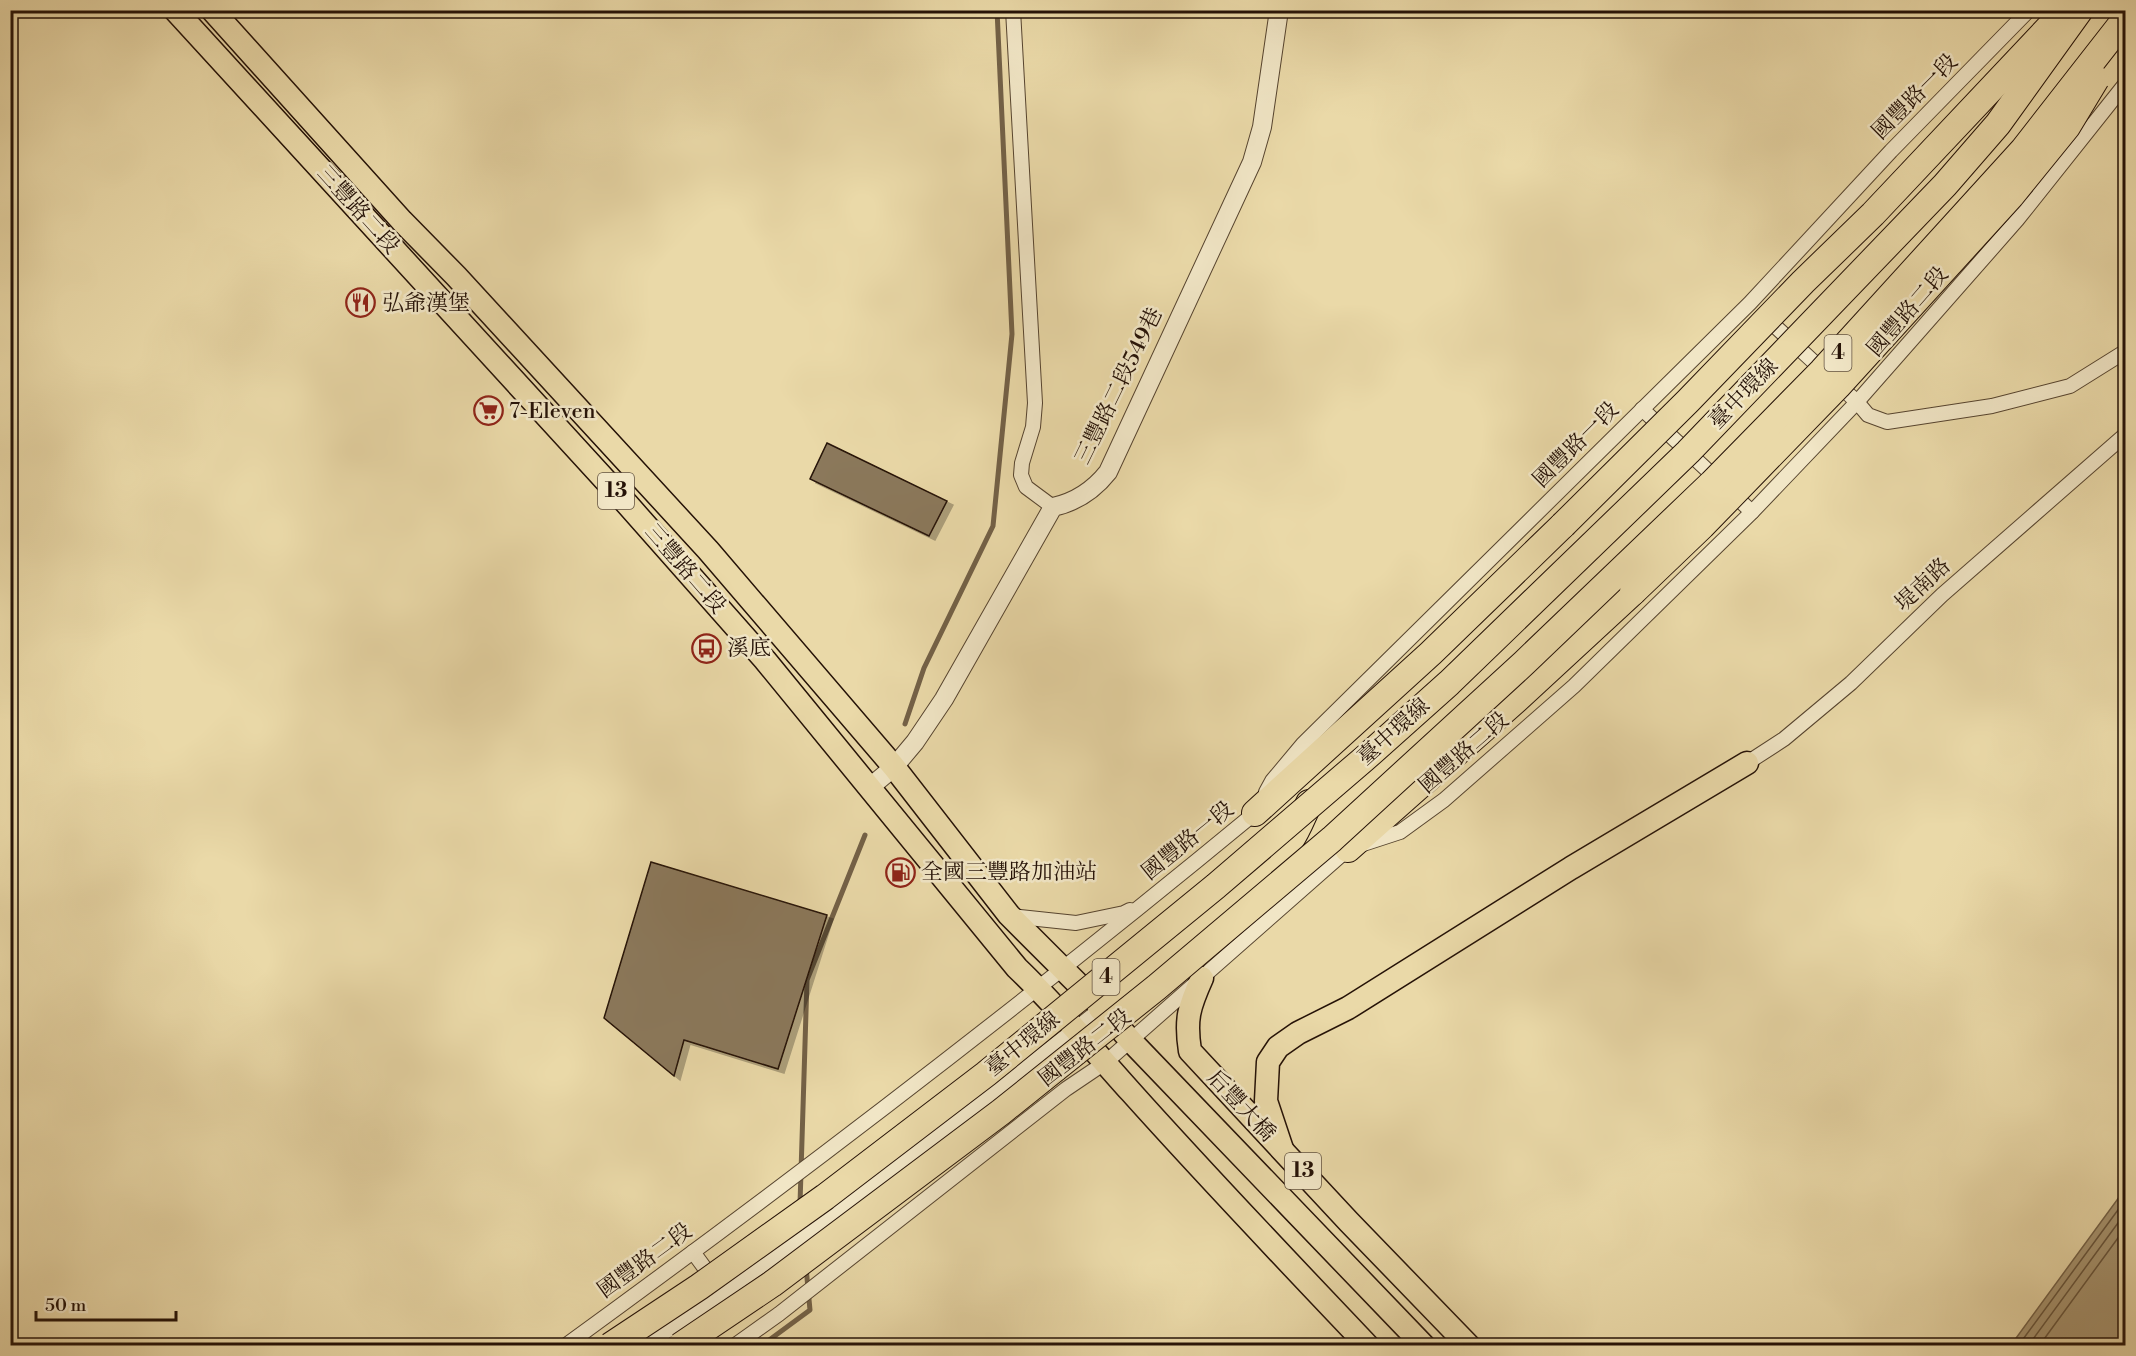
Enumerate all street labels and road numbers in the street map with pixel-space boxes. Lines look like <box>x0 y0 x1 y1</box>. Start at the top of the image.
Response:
street label: 國豐路一段 <box>1867 49 1963 145</box>
street label: 三豐路二段 <box>311 160 405 260</box>
street label: 國豐路二段 <box>1862 262 1954 362</box>
street label: 三豐路二段549巷 <box>1069 303 1169 469</box>
road number: 4 <box>1824 335 1852 371</box>
street label: 臺中環線 <box>1704 353 1784 435</box>
street label: 國豐路一段 <box>1528 397 1624 493</box>
road number: 13 <box>598 473 634 509</box>
street label: 三豐路二段 <box>639 519 731 619</box>
street label: 堤南路 <box>1890 553 1956 617</box>
street label: 臺中環線 <box>1352 693 1436 771</box>
street label: 國豐路二段 <box>1414 707 1514 799</box>
street label: 國豐路一段 <box>1137 796 1239 886</box>
road number: 4 <box>1092 959 1120 995</box>
street label: 國豐路二段 <box>1033 1003 1137 1093</box>
street label: 臺中環線 <box>980 1006 1066 1082</box>
street label: 后豐大橋 <box>1201 1065 1281 1147</box>
road number: 13 <box>1285 1153 1321 1189</box>
street label: 國豐路二段 <box>593 1218 697 1304</box>

